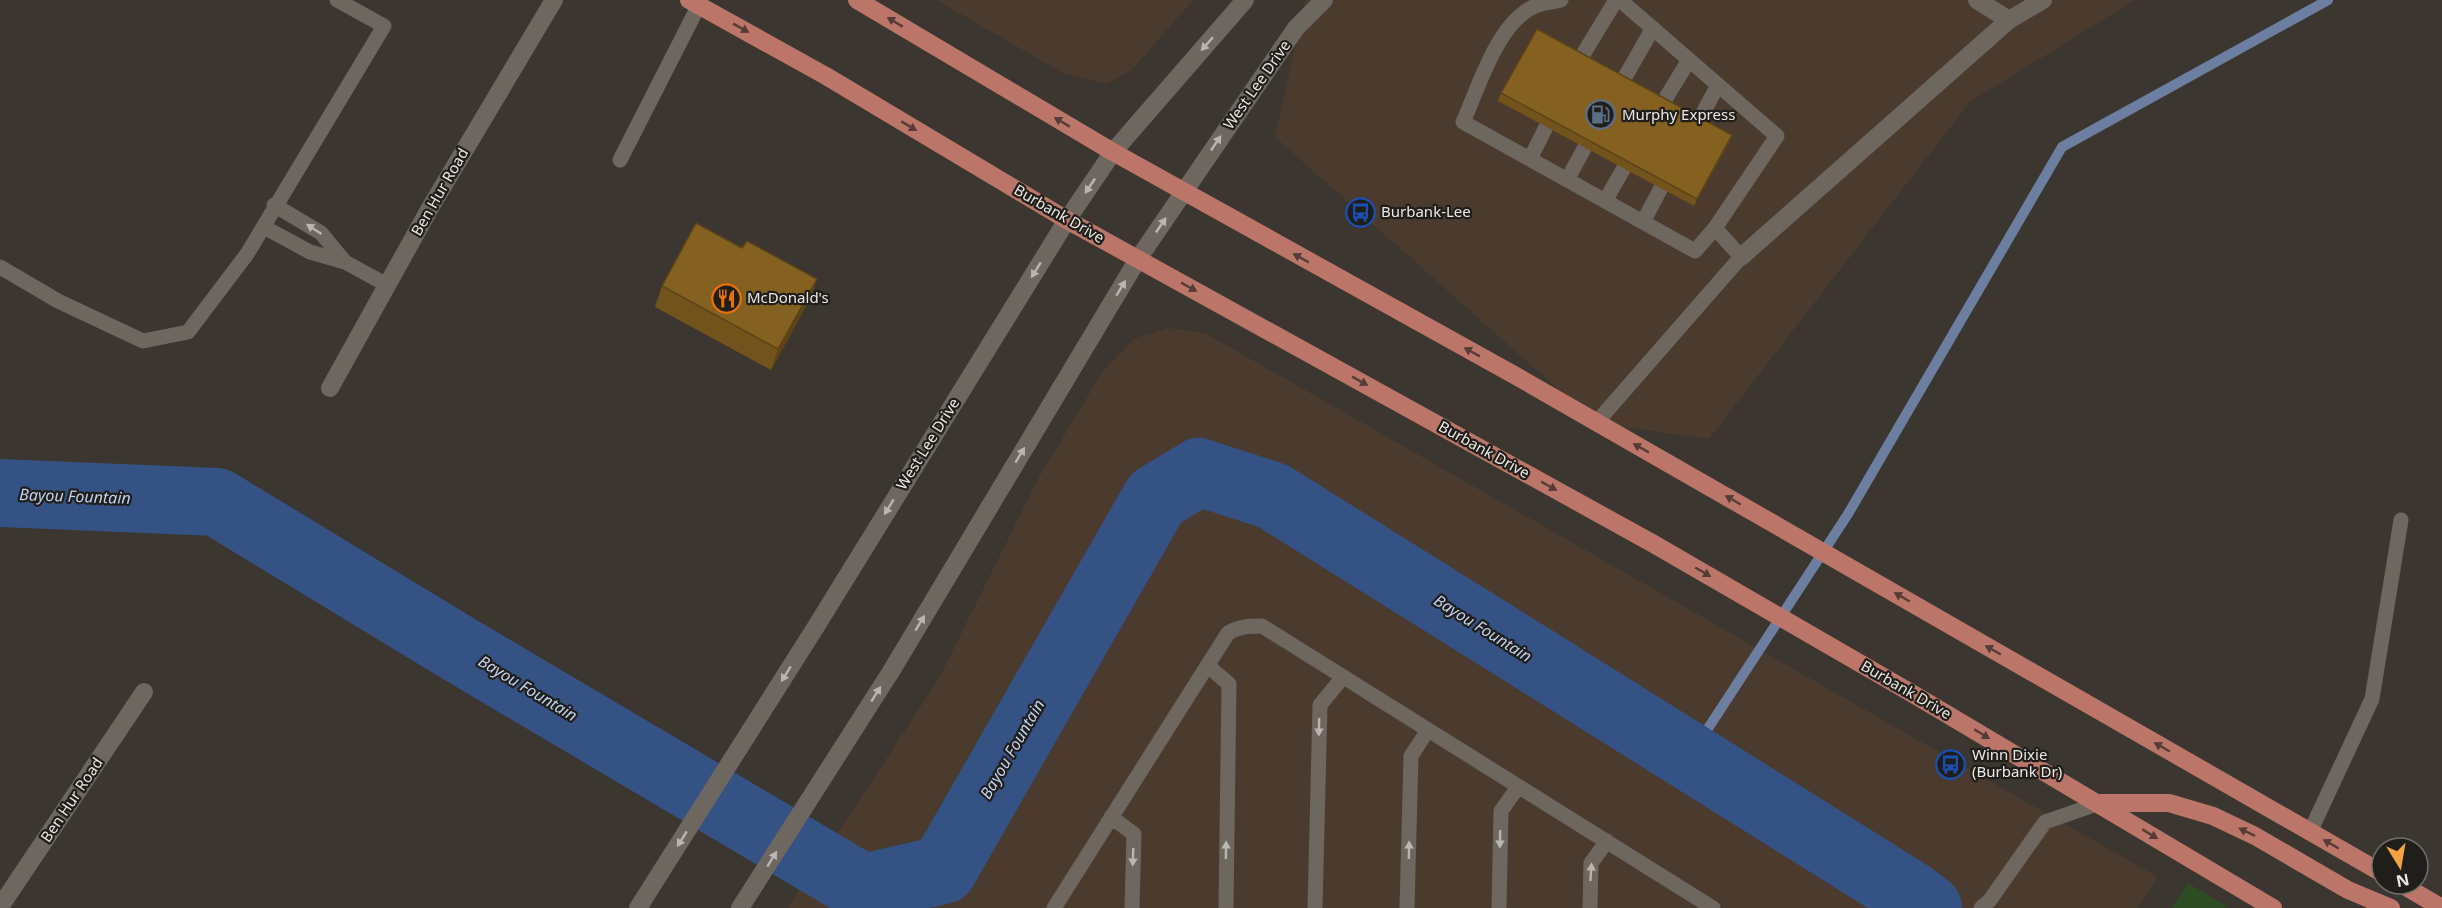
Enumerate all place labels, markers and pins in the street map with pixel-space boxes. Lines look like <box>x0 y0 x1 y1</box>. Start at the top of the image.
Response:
fuel station icon: Murphy Express <box>1585 99 1617 131</box>
place label: Murphy Express <box>1622 104 1735 124</box>
bus stop icon: Burbank-Lee <box>1344 196 1376 228</box>
place label: Burbank-Lee <box>1381 201 1471 221</box>
restaurant icon: McDonald's <box>710 282 742 314</box>
place label: McDonald's <box>747 287 829 307</box>
place label: Winn Dixie (Burbank Dr) <box>1972 744 2062 781</box>
bus stop icon: Winn Dixie (Burbank Dr) <box>1935 748 1967 780</box>

